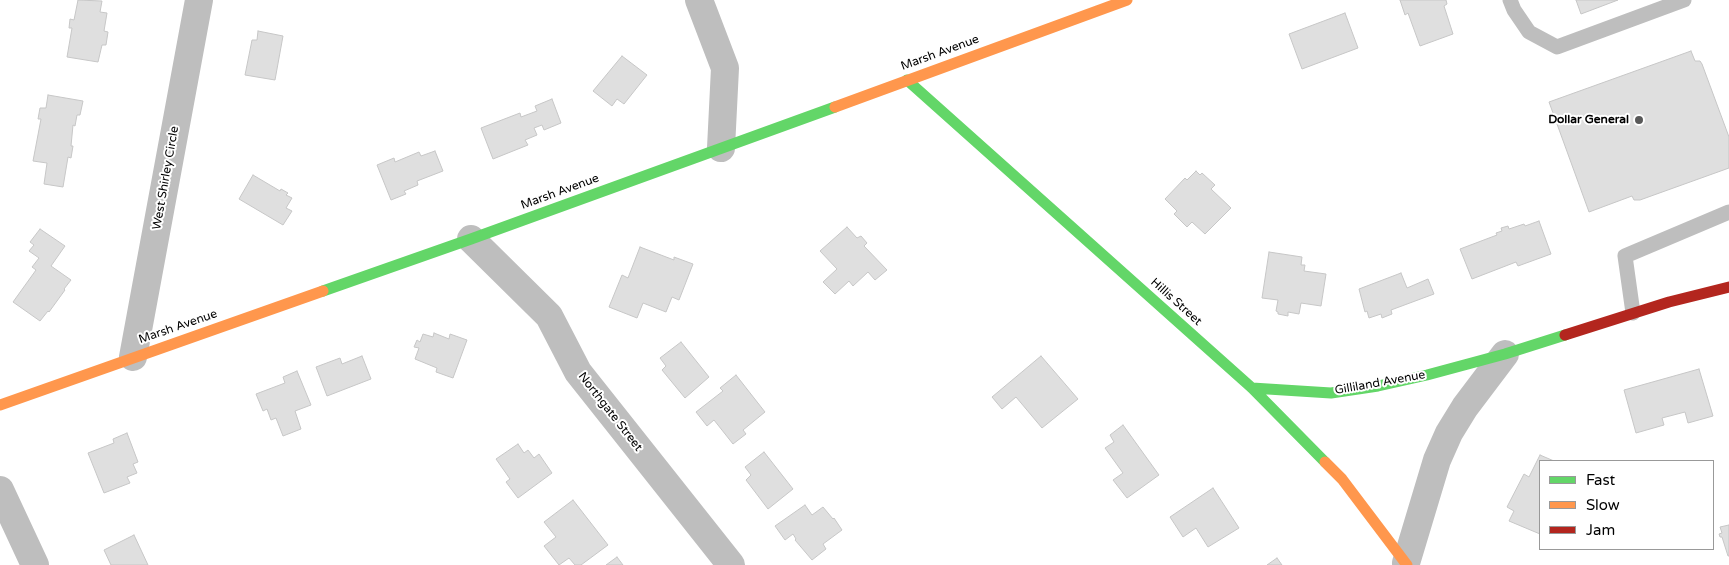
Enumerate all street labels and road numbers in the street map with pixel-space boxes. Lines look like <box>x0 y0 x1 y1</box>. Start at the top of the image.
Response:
street label: Marsh Avenue <box>899 32 981 74</box>
street label: West Shirley Circle <box>150 125 182 231</box>
street label: Marsh Avenue <box>519 171 601 213</box>
street label: Hillis Street <box>1147 275 1205 329</box>
street label: Marsh Avenue <box>137 307 219 347</box>
street label: Gilliland Avenue <box>1334 368 1426 398</box>
street label: Northgate Street <box>575 370 645 454</box>

